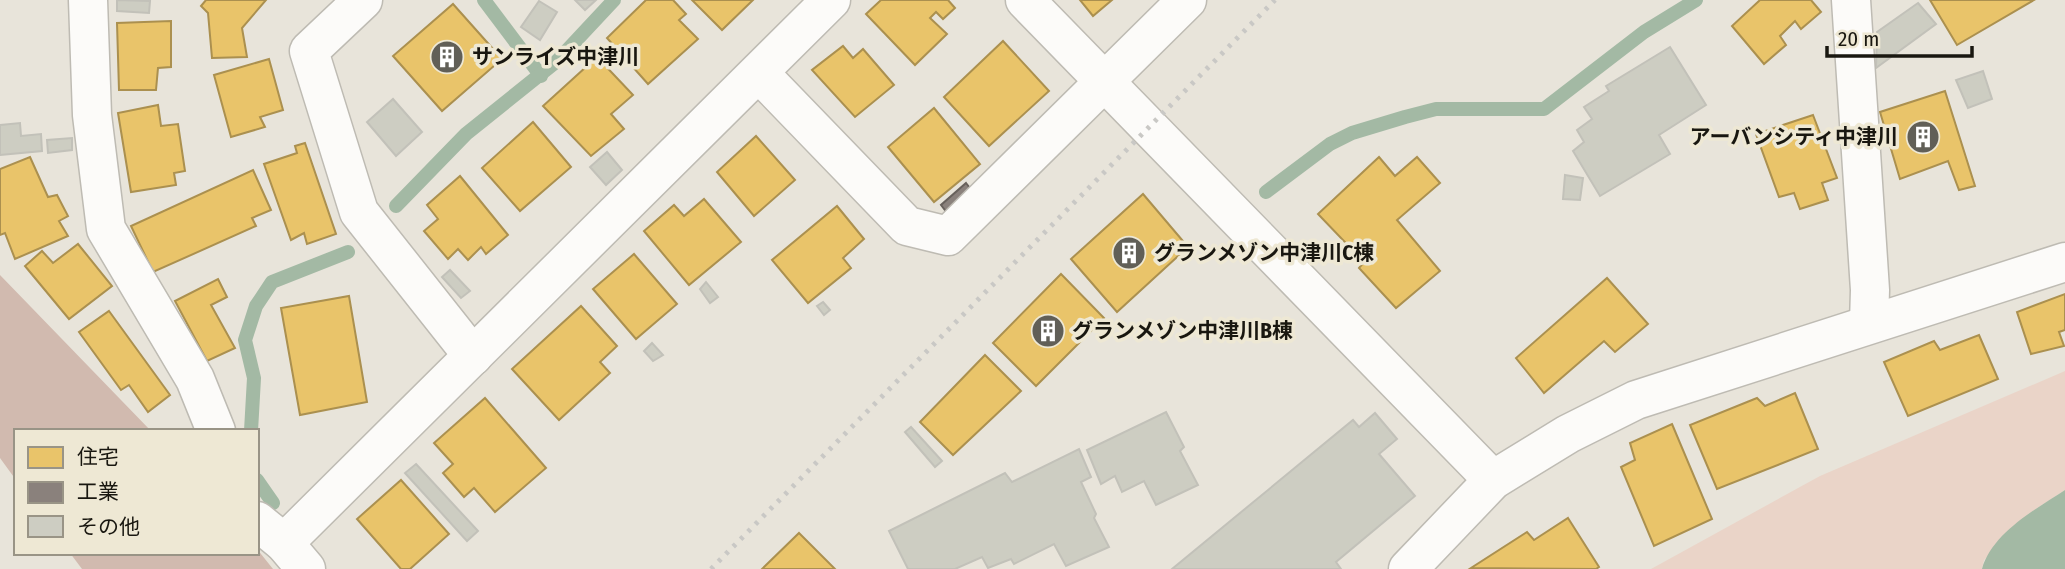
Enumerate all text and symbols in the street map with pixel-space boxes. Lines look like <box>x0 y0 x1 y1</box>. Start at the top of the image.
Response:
scale bar <box>1827 14 1972 58</box>
text: 20 m <box>1838 26 1879 52</box>
building icon: サンライズ中津川 <box>428 38 466 76</box>
place label: サンライズ中津川 <box>472 44 639 70</box>
building icon: アーバンシティ中津川 <box>1904 118 1942 156</box>
place label: アーバンシティ中津川 <box>1690 124 1898 150</box>
building icon: グランメゾン中津川C棟 <box>1110 234 1148 272</box>
place label: グランメゾン中津川C棟 <box>1154 240 1374 266</box>
building icon: グランメゾン中津川B棟 <box>1029 312 1067 350</box>
place label: グランメゾン中津川B棟 <box>1072 318 1293 344</box>
legend <box>14 429 259 555</box>
text: 住宅 <box>77 444 119 470</box>
text: 工業 <box>77 479 119 505</box>
text: その他 <box>77 514 140 540</box>

